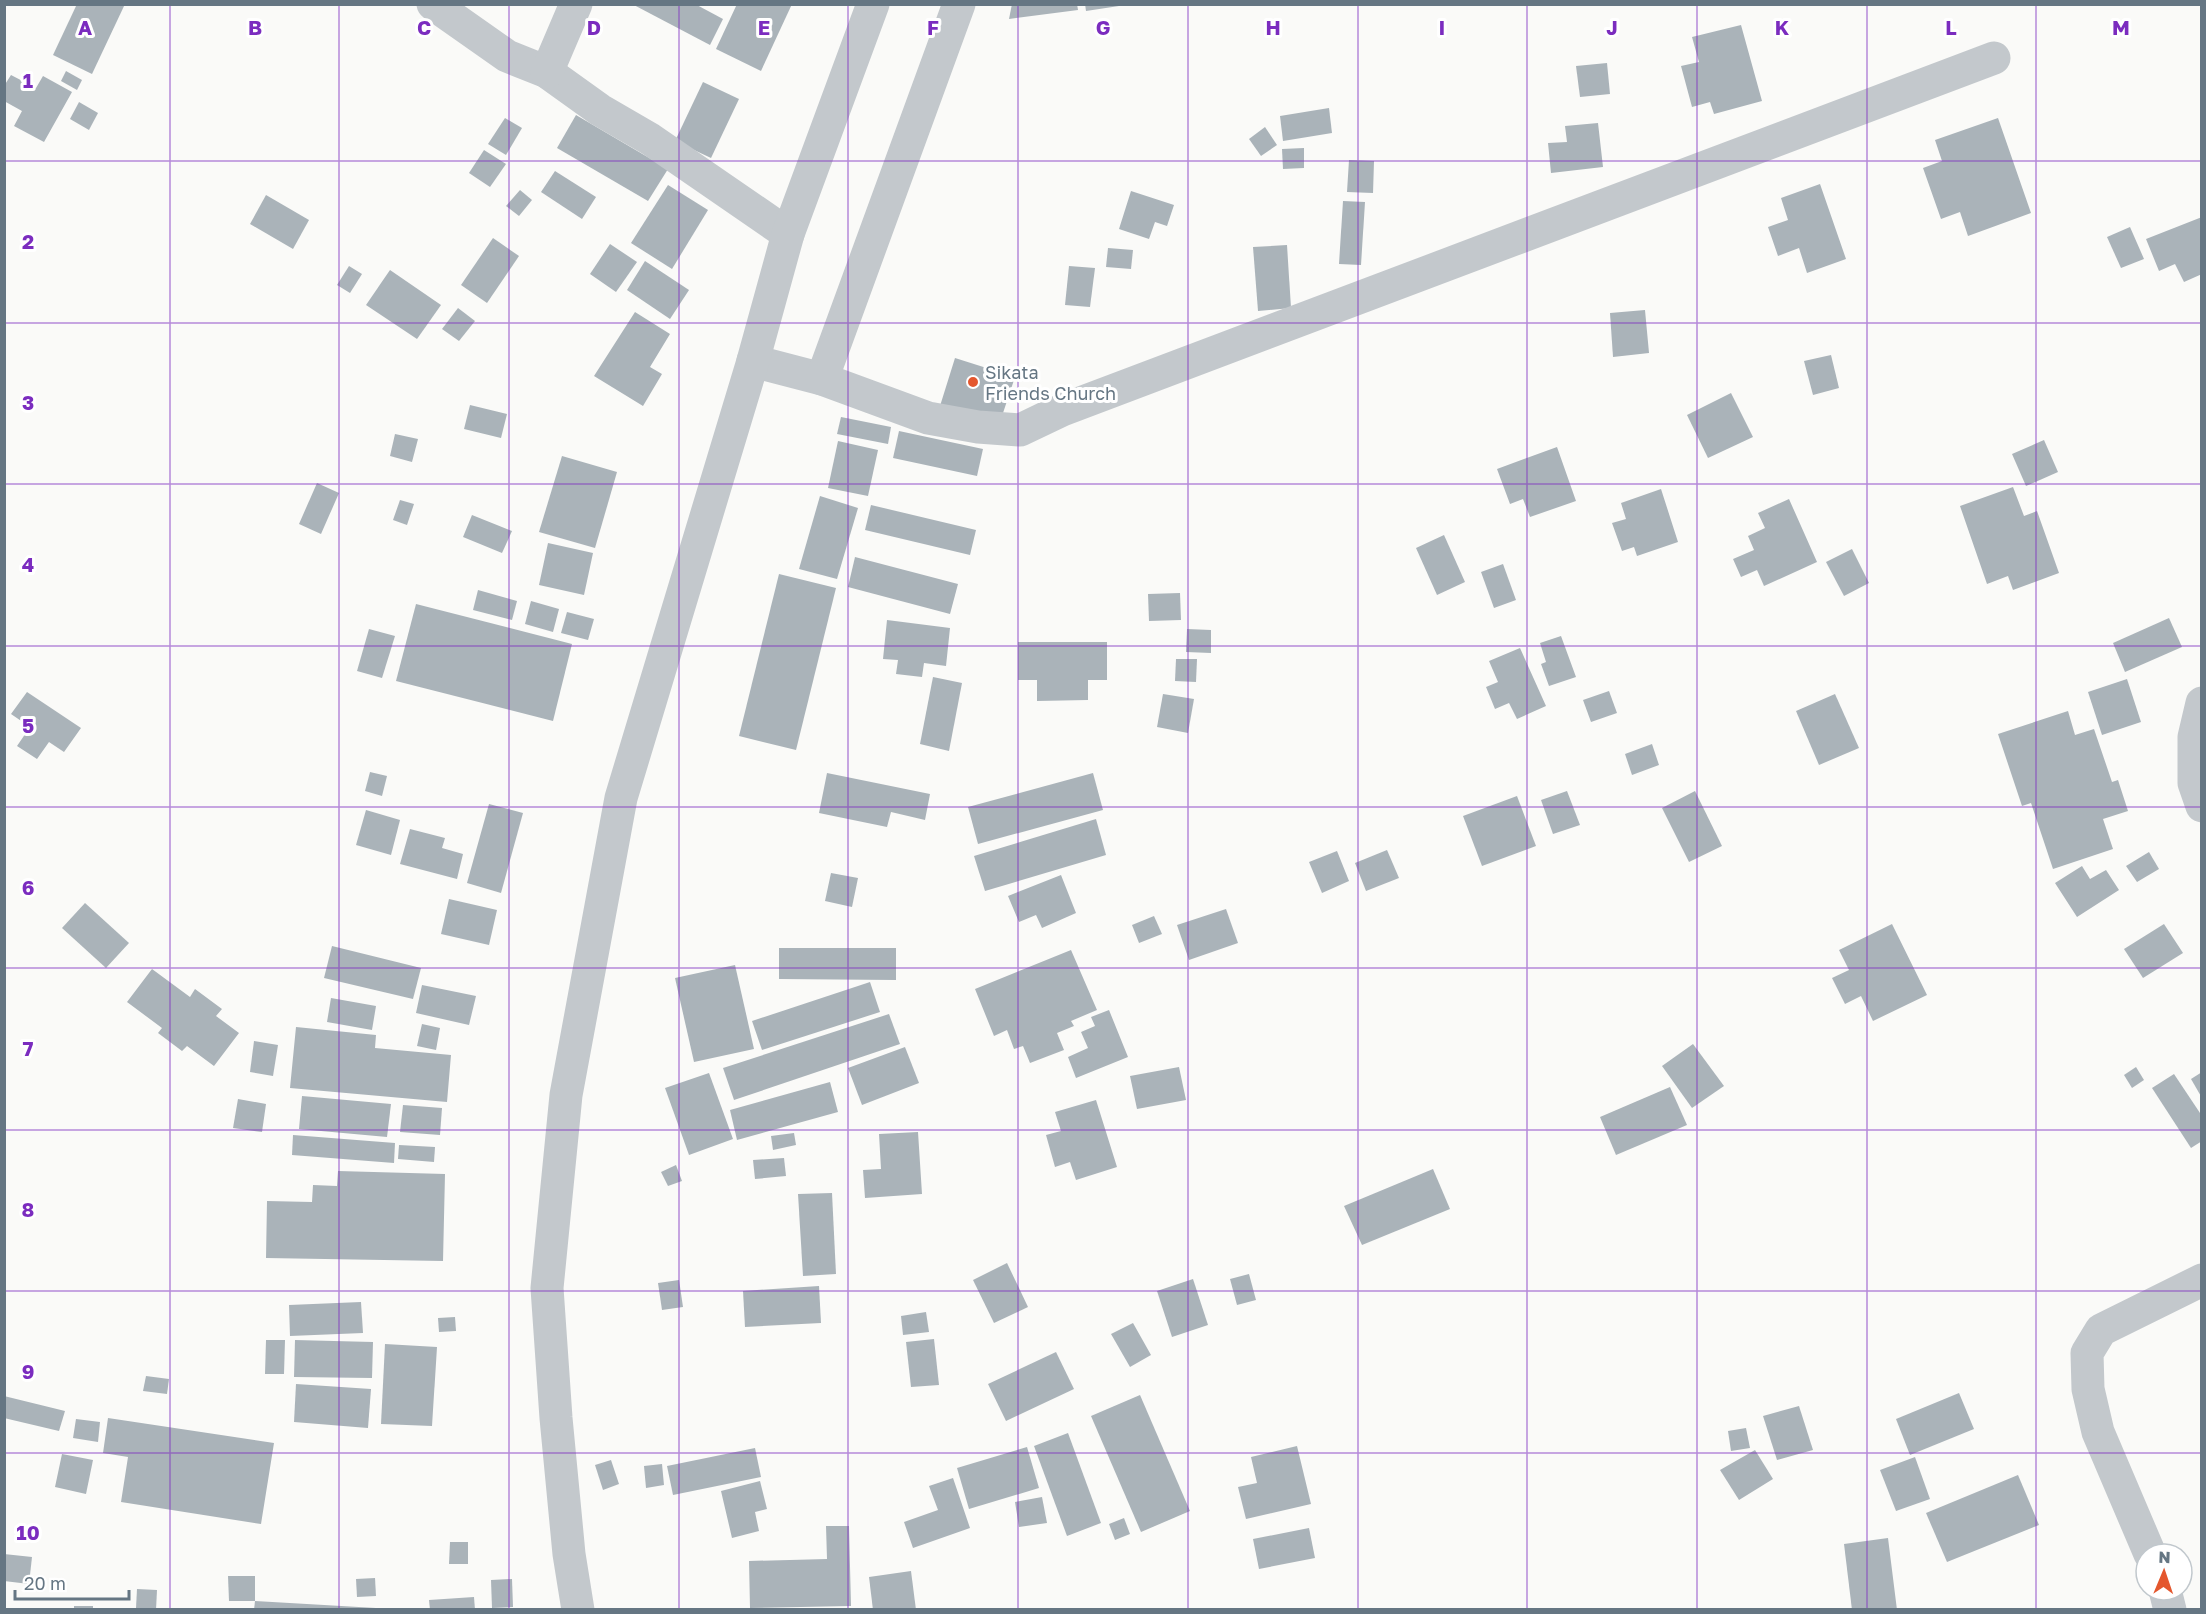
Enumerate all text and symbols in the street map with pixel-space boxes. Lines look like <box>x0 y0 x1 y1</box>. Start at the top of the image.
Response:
text: A <box>78 15 92 39</box>
text: B <box>248 15 262 39</box>
text: C <box>417 15 431 39</box>
text: D <box>587 15 601 39</box>
text: E <box>758 15 770 39</box>
text: F <box>927 15 939 39</box>
text: G <box>1096 15 1110 39</box>
text: H <box>1265 15 1281 39</box>
text: I <box>1439 15 1445 39</box>
text: J <box>1606 15 1618 39</box>
text: K <box>1775 15 1790 39</box>
text: L <box>1945 15 1957 39</box>
text: M <box>2112 15 2130 39</box>
text: 1 <box>23 68 33 92</box>
text: 2 <box>22 229 34 253</box>
place label: Sikata Friends Church <box>985 361 1116 404</box>
marker: Sikata Friends Church <box>966 375 980 389</box>
text: 3 <box>22 390 34 414</box>
text: 4 <box>22 552 34 576</box>
text: 5 <box>22 713 34 737</box>
text: 6 <box>22 875 34 899</box>
text: 7 <box>23 1036 34 1060</box>
text: 8 <box>22 1197 34 1221</box>
text: 9 <box>22 1359 34 1383</box>
text: 10 <box>16 1520 40 1544</box>
north arrow <box>2134 1542 2194 1602</box>
text: N <box>2158 1547 2171 1567</box>
scale bar <box>15 1563 129 1601</box>
text: 20 m <box>24 1572 66 1594</box>

